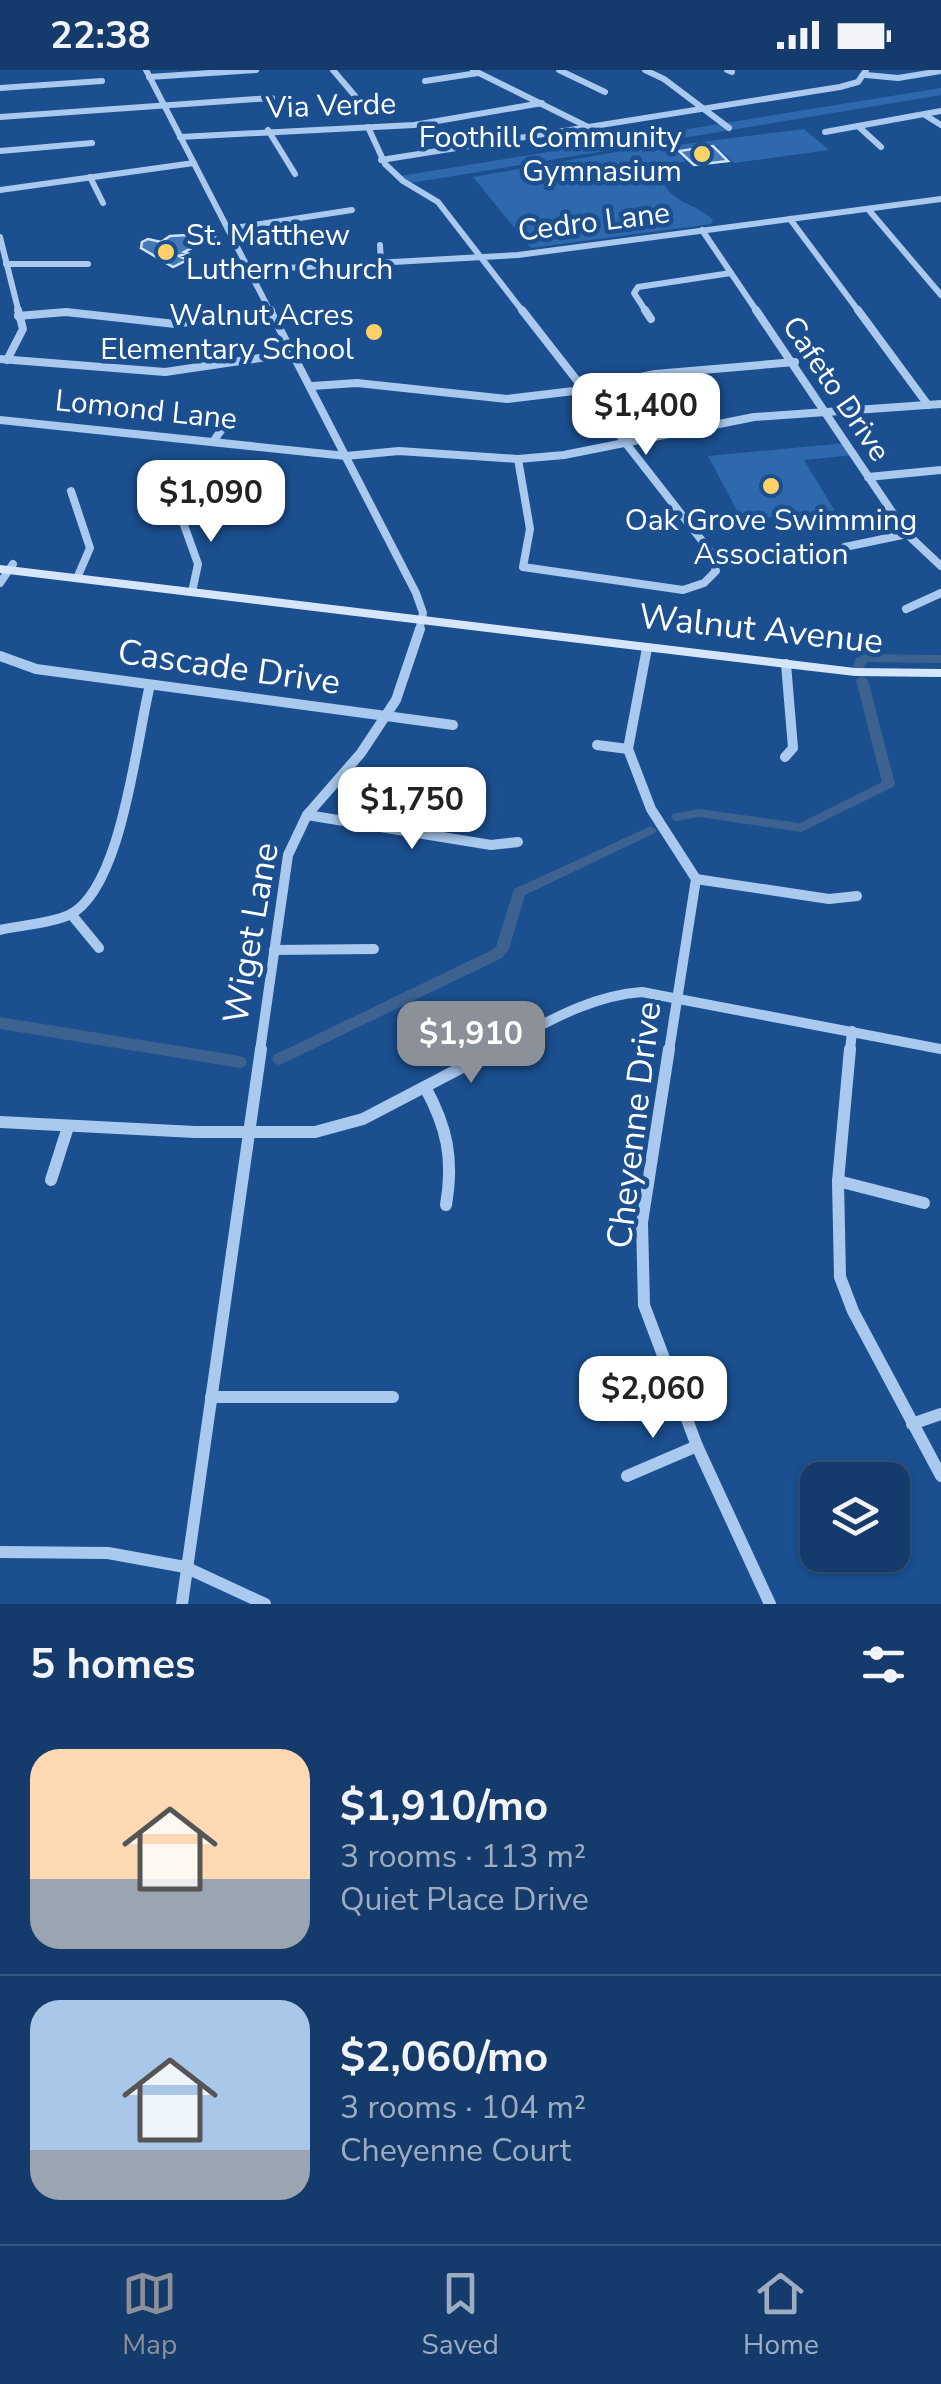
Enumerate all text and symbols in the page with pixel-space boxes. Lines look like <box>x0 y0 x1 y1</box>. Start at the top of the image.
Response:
text: 22:38 <box>50 10 151 61</box>
street label: Via Verde <box>264 83 397 129</box>
place label: Foothill Community Gymnasium <box>419 117 683 192</box>
marker: Foothill Community Gymnasium <box>691 143 713 165</box>
street label: Cedro Lane <box>516 192 672 252</box>
place label: St. Matthew Luthern Church <box>186 215 393 290</box>
marker: St. Matthew Luthern Church <box>155 241 177 263</box>
place label: Walnut Acres Elementary School <box>100 295 354 370</box>
street label: Cafeto Drive <box>772 308 900 470</box>
marker: Walnut Acres Elementary School <box>363 321 385 343</box>
pin: $1,400 <box>565 373 727 458</box>
street label: Lomond Lane <box>53 380 239 440</box>
text: $1,400 <box>594 384 698 427</box>
pin: $1,090 <box>130 460 292 545</box>
text: $1,090 <box>159 471 263 514</box>
marker: Oak Grove Swimming Association <box>760 475 782 497</box>
place label: Oak Grove Swimming Association <box>625 500 917 575</box>
street label: Walnut Avenue <box>637 593 885 665</box>
street label: Cascade Drive <box>115 628 343 706</box>
pin: $1,750 <box>331 767 493 852</box>
text: $1,750 <box>360 778 464 821</box>
street label: Wiget Lane <box>212 839 290 1027</box>
street label: Cheyenne Drive <box>596 999 672 1251</box>
pin: $1,910 <box>390 1001 552 1086</box>
text: $1,910 <box>419 1012 523 1055</box>
pin: $2,060 <box>572 1356 734 1441</box>
text: $2,060 <box>601 1367 705 1410</box>
map controls <box>800 1462 910 1572</box>
button: layers <box>800 1462 910 1572</box>
text: 5 homes <box>30 1636 195 1693</box>
icon: filters <box>856 1637 911 1692</box>
text: $1,910/mo <box>340 1778 548 1835</box>
icon: home <box>110 1789 230 1909</box>
text: 3 rooms · 113 m² <box>340 1835 586 1878</box>
text: Quiet Place Drive <box>340 1878 589 1921</box>
text: $2,060/mo <box>340 2029 548 2086</box>
icon: home <box>110 2040 230 2160</box>
text: 3 rooms · 104 m² <box>340 2086 586 2129</box>
text: Cheyenne Court <box>340 2129 571 2172</box>
tab: Map <box>122 2266 177 2364</box>
tab: Saved <box>421 2266 499 2364</box>
tab: Home <box>743 2266 819 2364</box>

